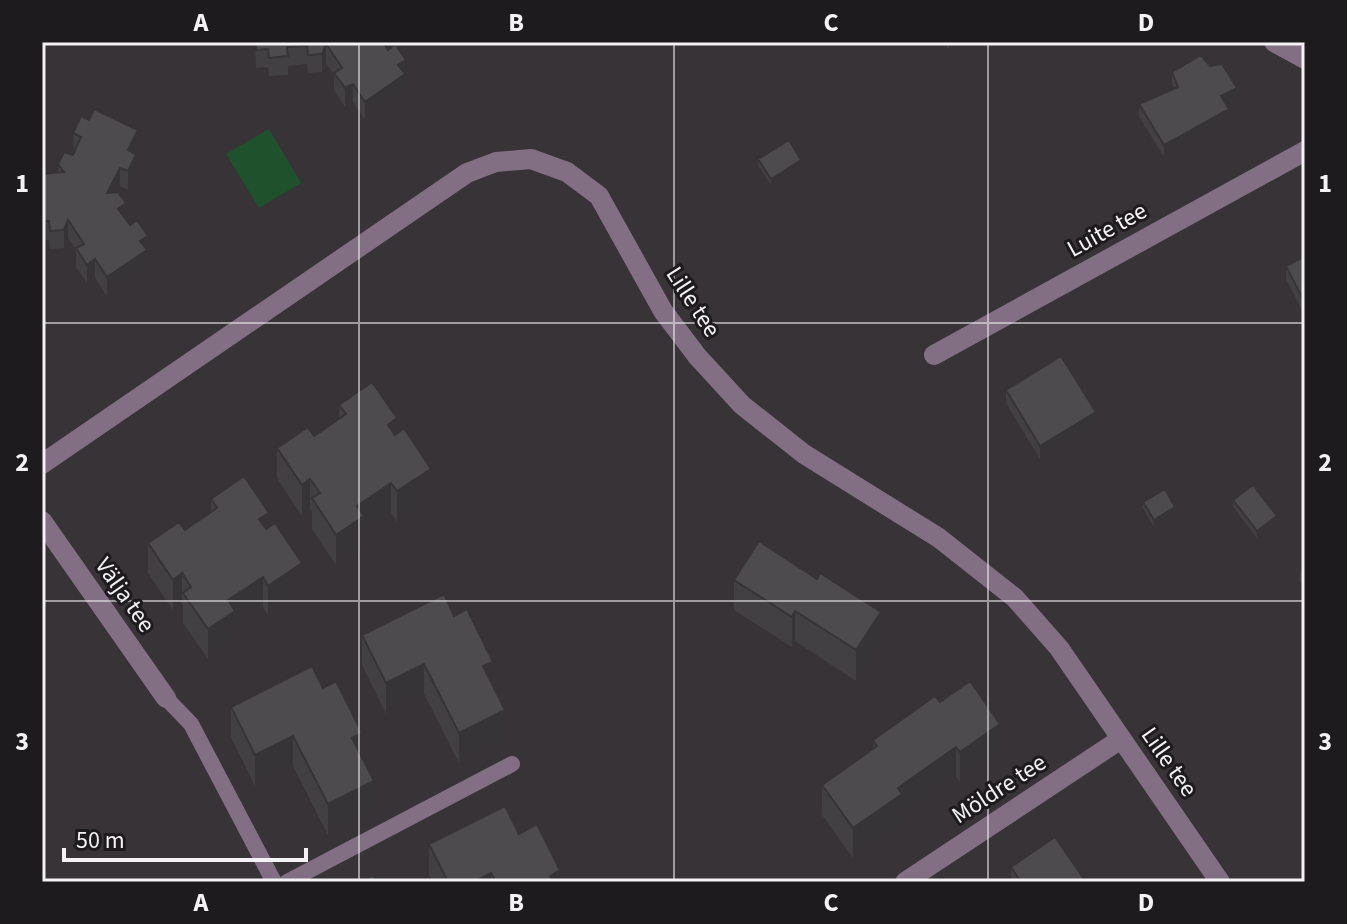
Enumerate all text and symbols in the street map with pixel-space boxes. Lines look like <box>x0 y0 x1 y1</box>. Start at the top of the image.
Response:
text: A <box>193 4 210 41</box>
text: B <box>508 4 524 41</box>
text: C <box>823 4 839 41</box>
text: D <box>1138 4 1154 41</box>
text: 1 <box>15 165 29 202</box>
text: 1 <box>1318 165 1332 202</box>
street label: Luite tee <box>1061 194 1153 266</box>
street label: Lille tee <box>657 260 729 344</box>
text: 2 <box>15 444 29 481</box>
text: 2 <box>1318 444 1332 481</box>
street label: Välja tee <box>86 550 164 640</box>
street label: Lille tee <box>1132 720 1206 804</box>
text: 3 <box>15 723 29 760</box>
text: 3 <box>1318 723 1332 760</box>
street label: Möldre tee <box>945 745 1053 833</box>
scale bar <box>64 812 306 862</box>
text: 50 m <box>76 823 125 858</box>
text: A <box>193 884 210 921</box>
text: B <box>508 884 524 921</box>
text: C <box>823 884 839 921</box>
text: D <box>1138 884 1154 921</box>

